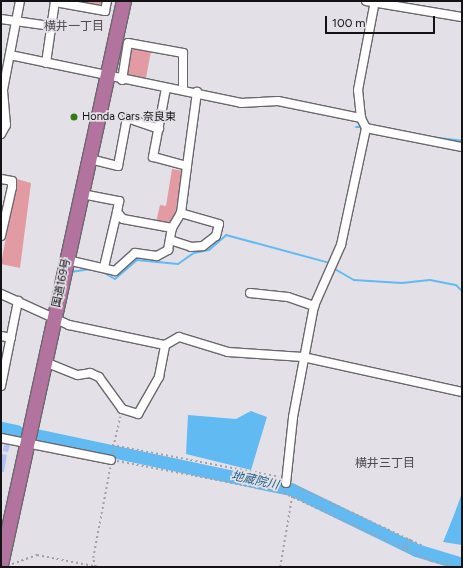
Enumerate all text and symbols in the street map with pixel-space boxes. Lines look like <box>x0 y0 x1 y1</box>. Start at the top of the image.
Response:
scale bar <box>327 8 437 34</box>
text: 100 m <box>332 16 366 30</box>
district label: 横井一丁目 <box>44 20 104 34</box>
place label: Honda Cars 奈良東 <box>82 110 176 124</box>
marker: Honda Cars 奈良東 <box>69 112 79 122</box>
street label: 国道169号 <box>50 257 74 309</box>
district label: 横井三丁目 <box>355 457 415 471</box>
water label: 地蔵院川 <box>230 469 280 493</box>

